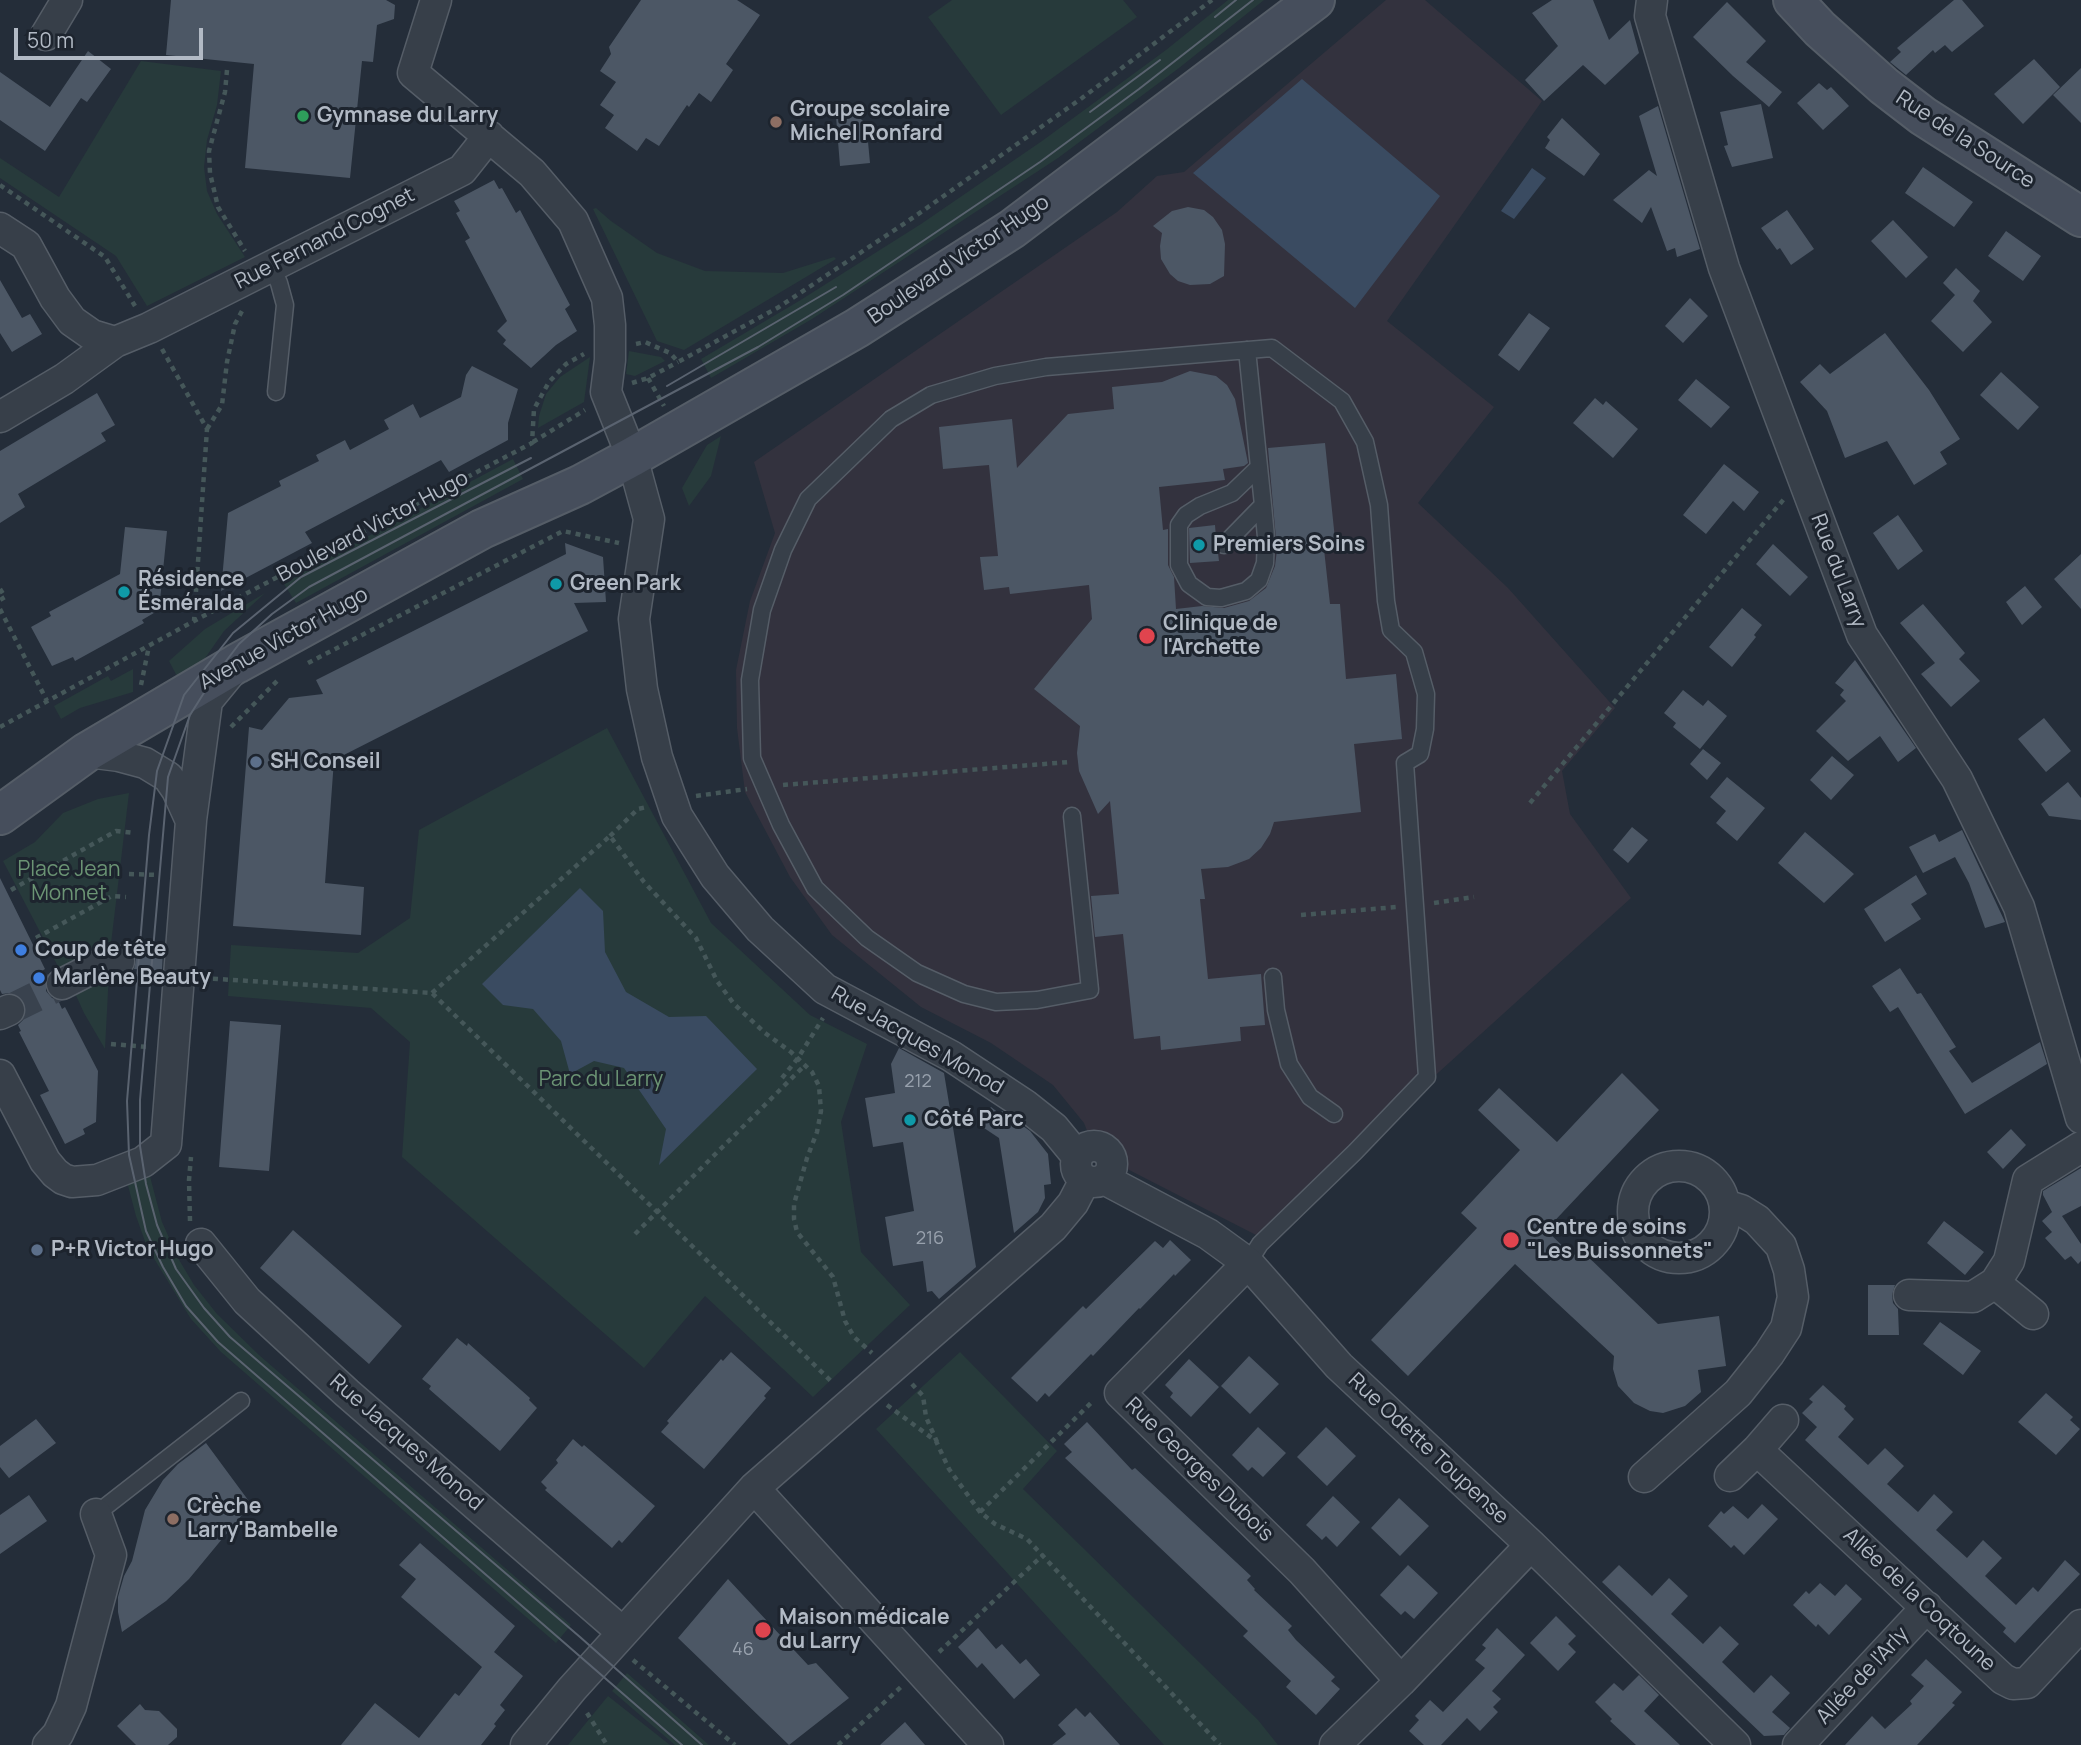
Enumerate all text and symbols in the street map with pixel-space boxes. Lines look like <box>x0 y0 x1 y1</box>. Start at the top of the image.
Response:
scale bar <box>18 14 206 58</box>
text: 50 m <box>27 26 74 54</box>
street label: Rue de la Source <box>1891 86 2039 194</box>
place label: Groupe scolaire Michel Ronfard <box>790 97 950 147</box>
place label: Gymnase du Larry <box>317 103 498 129</box>
marker: Gymnase du Larry <box>295 108 311 124</box>
marker: Groupe scolaire Michel Ronfard <box>768 114 784 130</box>
street label: Rue Fernand Cognet <box>231 183 419 295</box>
street label: Boulevard Victor Hugo <box>864 190 1054 330</box>
street label: Boulevard Victor Hugo <box>273 466 473 588</box>
street label: Rue du Larry <box>1805 511 1871 631</box>
place label: Premiers Soins <box>1213 532 1365 558</box>
marker: Premiers Soins <box>1191 537 1207 553</box>
place label: Résidence Ésméralda <box>138 567 244 617</box>
place label: Green Park <box>570 571 681 597</box>
marker: Green Park <box>548 576 564 592</box>
street label: Avenue Victor Hugo <box>195 582 373 696</box>
marker: Résidence Ésméralda <box>116 584 132 600</box>
place label: Clinique de l'Archette <box>1163 611 1278 661</box>
marker: Clinique de l'Archette <box>1137 626 1157 646</box>
place label: SH Conseil <box>270 749 381 775</box>
marker: SH Conseil <box>248 754 264 770</box>
park label: Place Jean Monnet <box>18 857 120 907</box>
place label: Coup de tête <box>35 937 166 963</box>
marker: Coup de tête <box>13 942 29 958</box>
place label: Marlène Beauty <box>53 965 211 991</box>
marker: Marlène Beauty <box>31 970 47 986</box>
street label: Rue Jacques Monod <box>826 981 1008 1101</box>
park label: Parc du Larry <box>539 1067 663 1093</box>
house number: 212 <box>904 1071 932 1093</box>
place label: Côté Parc <box>924 1107 1024 1133</box>
marker: Côté Parc <box>902 1112 918 1128</box>
place label: Centre de soins "Les Buissonnets" <box>1527 1215 1713 1265</box>
house number: 216 <box>916 1228 944 1250</box>
marker: Centre de soins "Les Buissonnets" <box>1501 1230 1521 1250</box>
place label: P+R Victor Hugo <box>51 1237 214 1263</box>
marker: P+R Victor Hugo <box>29 1242 45 1258</box>
street label: Rue Odette Toupense <box>1343 1368 1513 1530</box>
street label: Rue Jacques Monod <box>324 1370 488 1516</box>
street label: Rue Georges Dubois <box>1120 1393 1278 1547</box>
place label: Crèche Larry'Bambelle <box>187 1494 338 1544</box>
marker: Crèche Larry'Bambelle <box>165 1511 181 1527</box>
street label: Allée de la Coqtoune <box>1838 1523 2000 1677</box>
place label: Maison médicale du Larry <box>779 1605 950 1655</box>
marker: Maison médicale du Larry <box>753 1620 773 1640</box>
street label: Allée de l'Arly <box>1812 1622 1914 1730</box>
house number: 46 <box>732 1639 754 1661</box>

